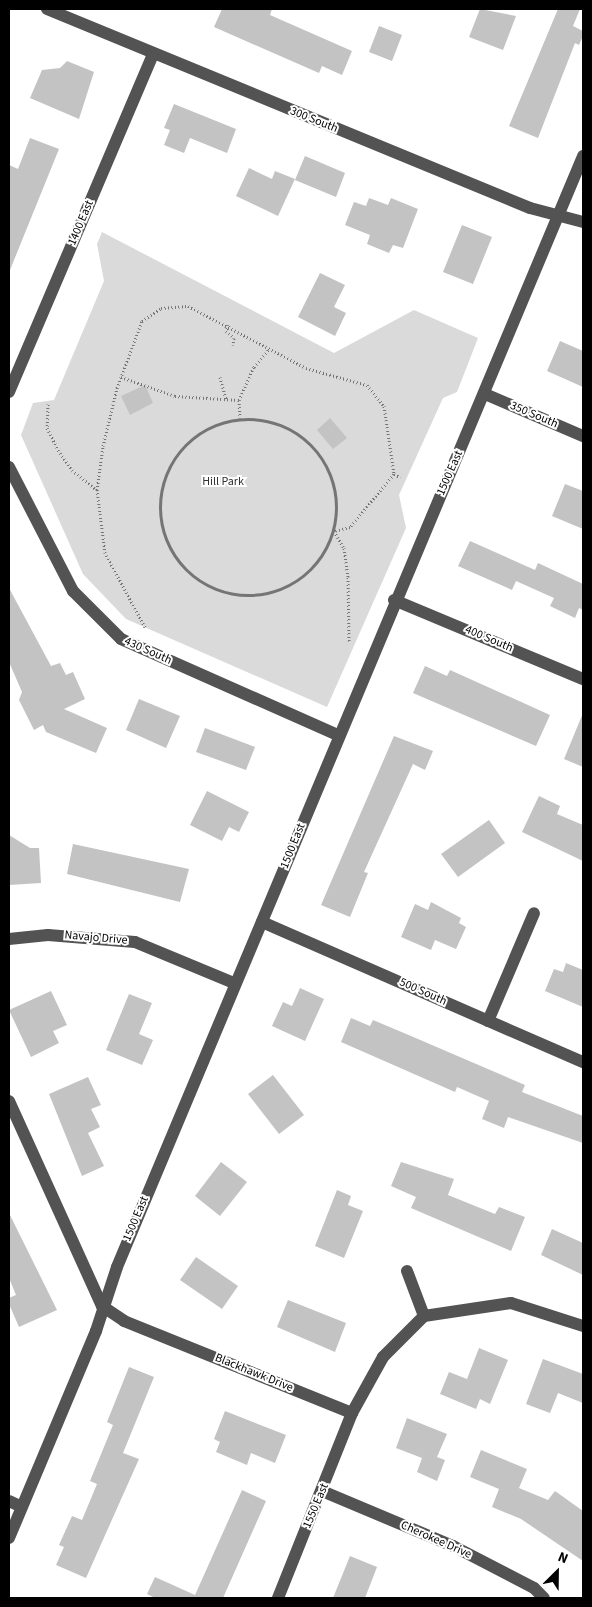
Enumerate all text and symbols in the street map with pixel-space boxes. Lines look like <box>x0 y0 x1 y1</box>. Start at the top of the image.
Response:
street label: 300 South <box>288 104 340 136</box>
street label: 1400 East <box>65 198 97 248</box>
street label: 350 South <box>508 399 560 431</box>
street label: 1500 East <box>434 448 466 498</box>
park label: Hill Park <box>202 475 244 489</box>
street label: 400 South <box>463 623 515 655</box>
street label: 430 South <box>122 634 174 668</box>
street label: 1500 East <box>277 821 309 871</box>
street label: Navajo Drive <box>64 928 128 948</box>
street label: 500 South <box>397 975 449 1009</box>
street label: 1500 East <box>120 1194 152 1244</box>
street label: Blackhawk Drive <box>213 1351 295 1395</box>
street label: 1550 East <box>300 1481 332 1531</box>
street label: Cherokee Drive <box>398 1518 474 1562</box>
north arrow <box>532 1547 582 1597</box>
text: N <box>555 1547 571 1569</box>

